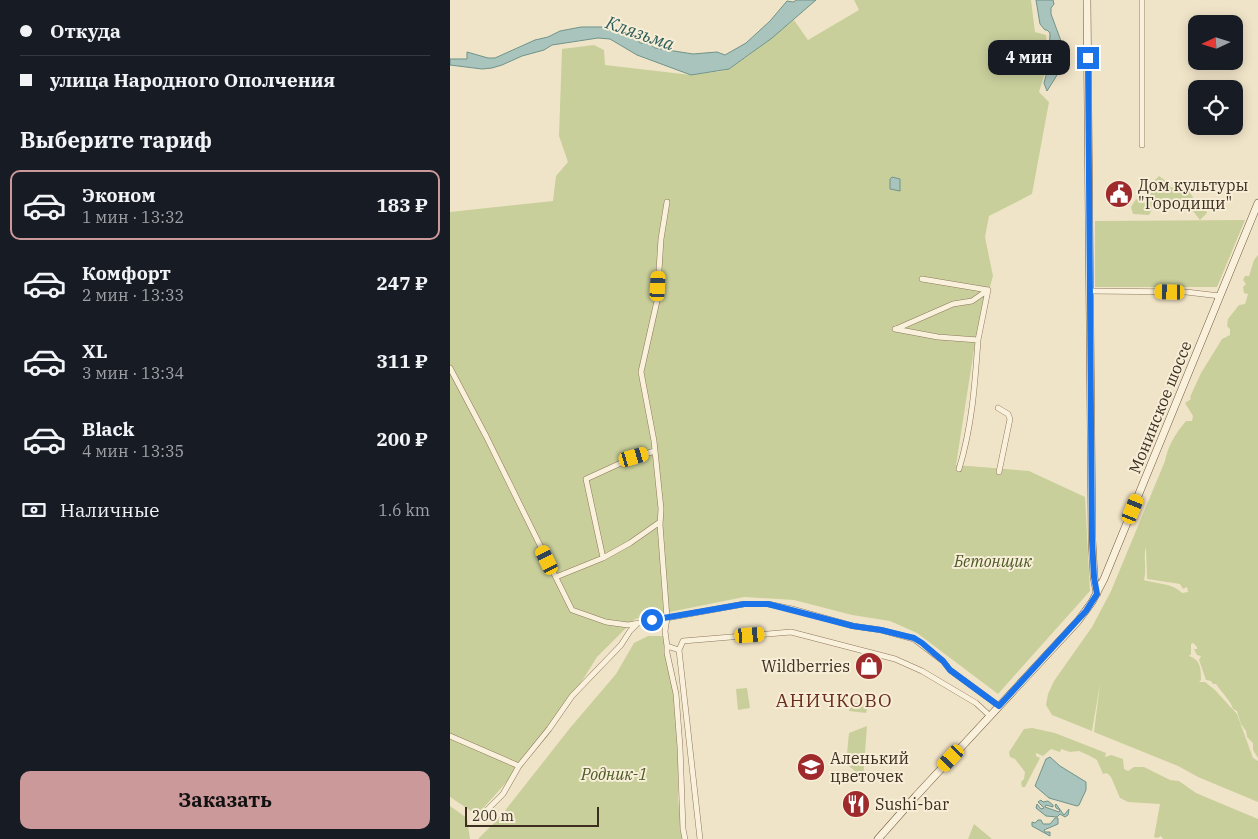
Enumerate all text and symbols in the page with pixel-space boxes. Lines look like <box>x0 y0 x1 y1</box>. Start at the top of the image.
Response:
water label: Клязьма <box>602 10 677 55</box>
north arrow <box>1188 15 1242 70</box>
map controls <box>1188 15 1243 135</box>
text: Откуда <box>50 19 121 43</box>
callout: 4 мин <box>988 40 1070 76</box>
text: 4 мин <box>1006 47 1052 67</box>
route end <box>1077 47 1099 69</box>
text: улица Народного Ополчения <box>50 68 335 92</box>
button: locate <box>1188 80 1243 135</box>
text: Выберите тариф <box>20 125 212 154</box>
place label: Дом культуры "Городищи" <box>1138 175 1249 213</box>
public building icon: Дом культуры "Городищи" <box>1104 179 1134 209</box>
icon: car <box>22 183 67 228</box>
text: Эконом <box>82 183 155 207</box>
text: 183 ₽ <box>376 193 428 217</box>
text: 1 мин · 13:32 <box>82 207 184 227</box>
icon: car <box>22 261 67 306</box>
text: Комфорт <box>82 261 171 285</box>
text: 247 ₽ <box>376 271 428 295</box>
car <box>649 271 666 301</box>
car <box>1154 284 1185 300</box>
text: 2 мин · 13:33 <box>82 285 184 305</box>
street label: Монинское шоссе <box>1124 338 1196 476</box>
icon: car <box>22 339 67 384</box>
text: XL <box>82 339 108 363</box>
text: 311 ₽ <box>376 349 428 373</box>
text: 3 мин · 13:34 <box>82 363 184 383</box>
icon: car <box>22 417 67 462</box>
text: Black <box>82 417 134 441</box>
text: 200 ₽ <box>376 427 428 451</box>
text: 4 мин · 13:35 <box>82 441 184 461</box>
car <box>617 446 650 468</box>
car <box>1120 492 1145 526</box>
icon: cash <box>20 496 48 524</box>
text: Наличные <box>60 498 159 522</box>
text: 1.6 km <box>378 500 430 520</box>
car <box>533 543 560 577</box>
park label: Бетонщик <box>953 551 1032 571</box>
route start <box>641 609 663 631</box>
car <box>734 626 765 644</box>
shop icon: Wildberries <box>854 651 884 681</box>
place label: Wildberries <box>761 656 850 676</box>
district label: АНИЧКОВО <box>775 688 893 712</box>
car <box>935 742 966 774</box>
place label: Аленький цветочек <box>830 748 909 786</box>
school or university icon: Аленький цветочек <box>796 752 826 782</box>
park label: Родник-1 <box>580 764 647 784</box>
button: Заказать <box>20 771 430 829</box>
restaurant icon: Sushi-bar <box>841 789 871 819</box>
place label: Sushi-bar <box>875 794 949 814</box>
scale bar <box>465 804 599 827</box>
text: 200 m <box>472 807 514 825</box>

